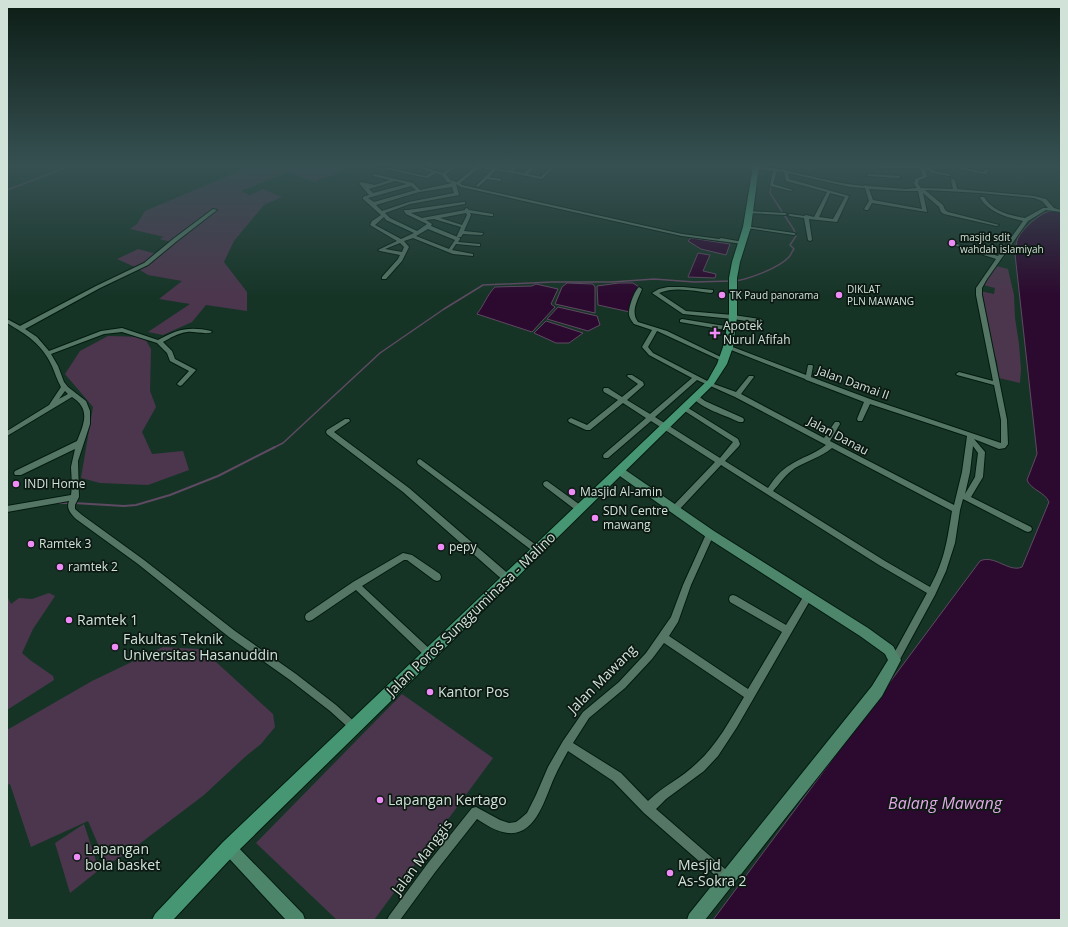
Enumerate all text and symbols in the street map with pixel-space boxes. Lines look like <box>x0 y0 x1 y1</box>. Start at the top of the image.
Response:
place label: masjid sdit wahdah islamiyah <box>960 230 1044 256</box>
marker: masjid sdit wahdah islamiyah <box>947 238 957 248</box>
place label: DIKLAT PLN MAWANG <box>847 282 914 308</box>
place label: TK Paud panorama <box>730 288 819 302</box>
marker: TK Paud panorama <box>717 290 727 300</box>
marker: DIKLAT PLN MAWANG <box>834 290 844 300</box>
place label: Apotek Nurul Afifah <box>723 317 791 348</box>
marker: Apotek Nurul Afifah <box>710 328 720 338</box>
street label: Jalan Damai II <box>814 361 892 404</box>
street label: Jalan Danau <box>804 412 872 459</box>
place label: INDI Home <box>24 475 86 492</box>
marker: INDI Home <box>11 479 21 489</box>
place label: Masjid Al-amin <box>580 483 662 500</box>
marker: Masjid Al-amin <box>567 487 577 497</box>
place label: SDN Centre mawang <box>603 502 668 533</box>
marker: SDN Centre mawang <box>590 513 600 523</box>
street label: Jalan Poros Sungguminasa - Malino <box>380 527 559 701</box>
place label: Ramtek 3 <box>39 535 92 552</box>
place label: pepy <box>449 538 477 555</box>
marker: Ramtek 3 <box>26 539 36 549</box>
marker: pepy <box>436 542 446 552</box>
place label: ramtek 2 <box>68 558 118 575</box>
marker: ramtek 2 <box>55 562 65 572</box>
place label: Ramtek 1 <box>77 610 138 629</box>
marker: Ramtek 1 <box>64 615 74 625</box>
place label: Fakultas Teknik Universitas Hasanuddin <box>123 629 278 664</box>
street label: Jalan Mawang <box>562 640 641 719</box>
marker: Fakultas Teknik Universitas Hasanuddin <box>110 642 120 652</box>
place label: Kantor Pos <box>438 682 510 701</box>
marker: Kantor Pos <box>425 687 435 697</box>
place label: Lapangan Kertago <box>388 790 507 809</box>
water label: Balang Mawang <box>888 792 1003 814</box>
marker: Lapangan Kertago <box>375 795 385 805</box>
street label: Jalan Manggis <box>386 815 456 900</box>
place label: Lapangan bola basket <box>85 839 160 874</box>
marker: Lapangan bola basket <box>72 852 82 862</box>
place label: Mesjid As-Sokra 2 <box>678 855 747 890</box>
marker: Mesjid As-Sokra 2 <box>665 868 675 878</box>

